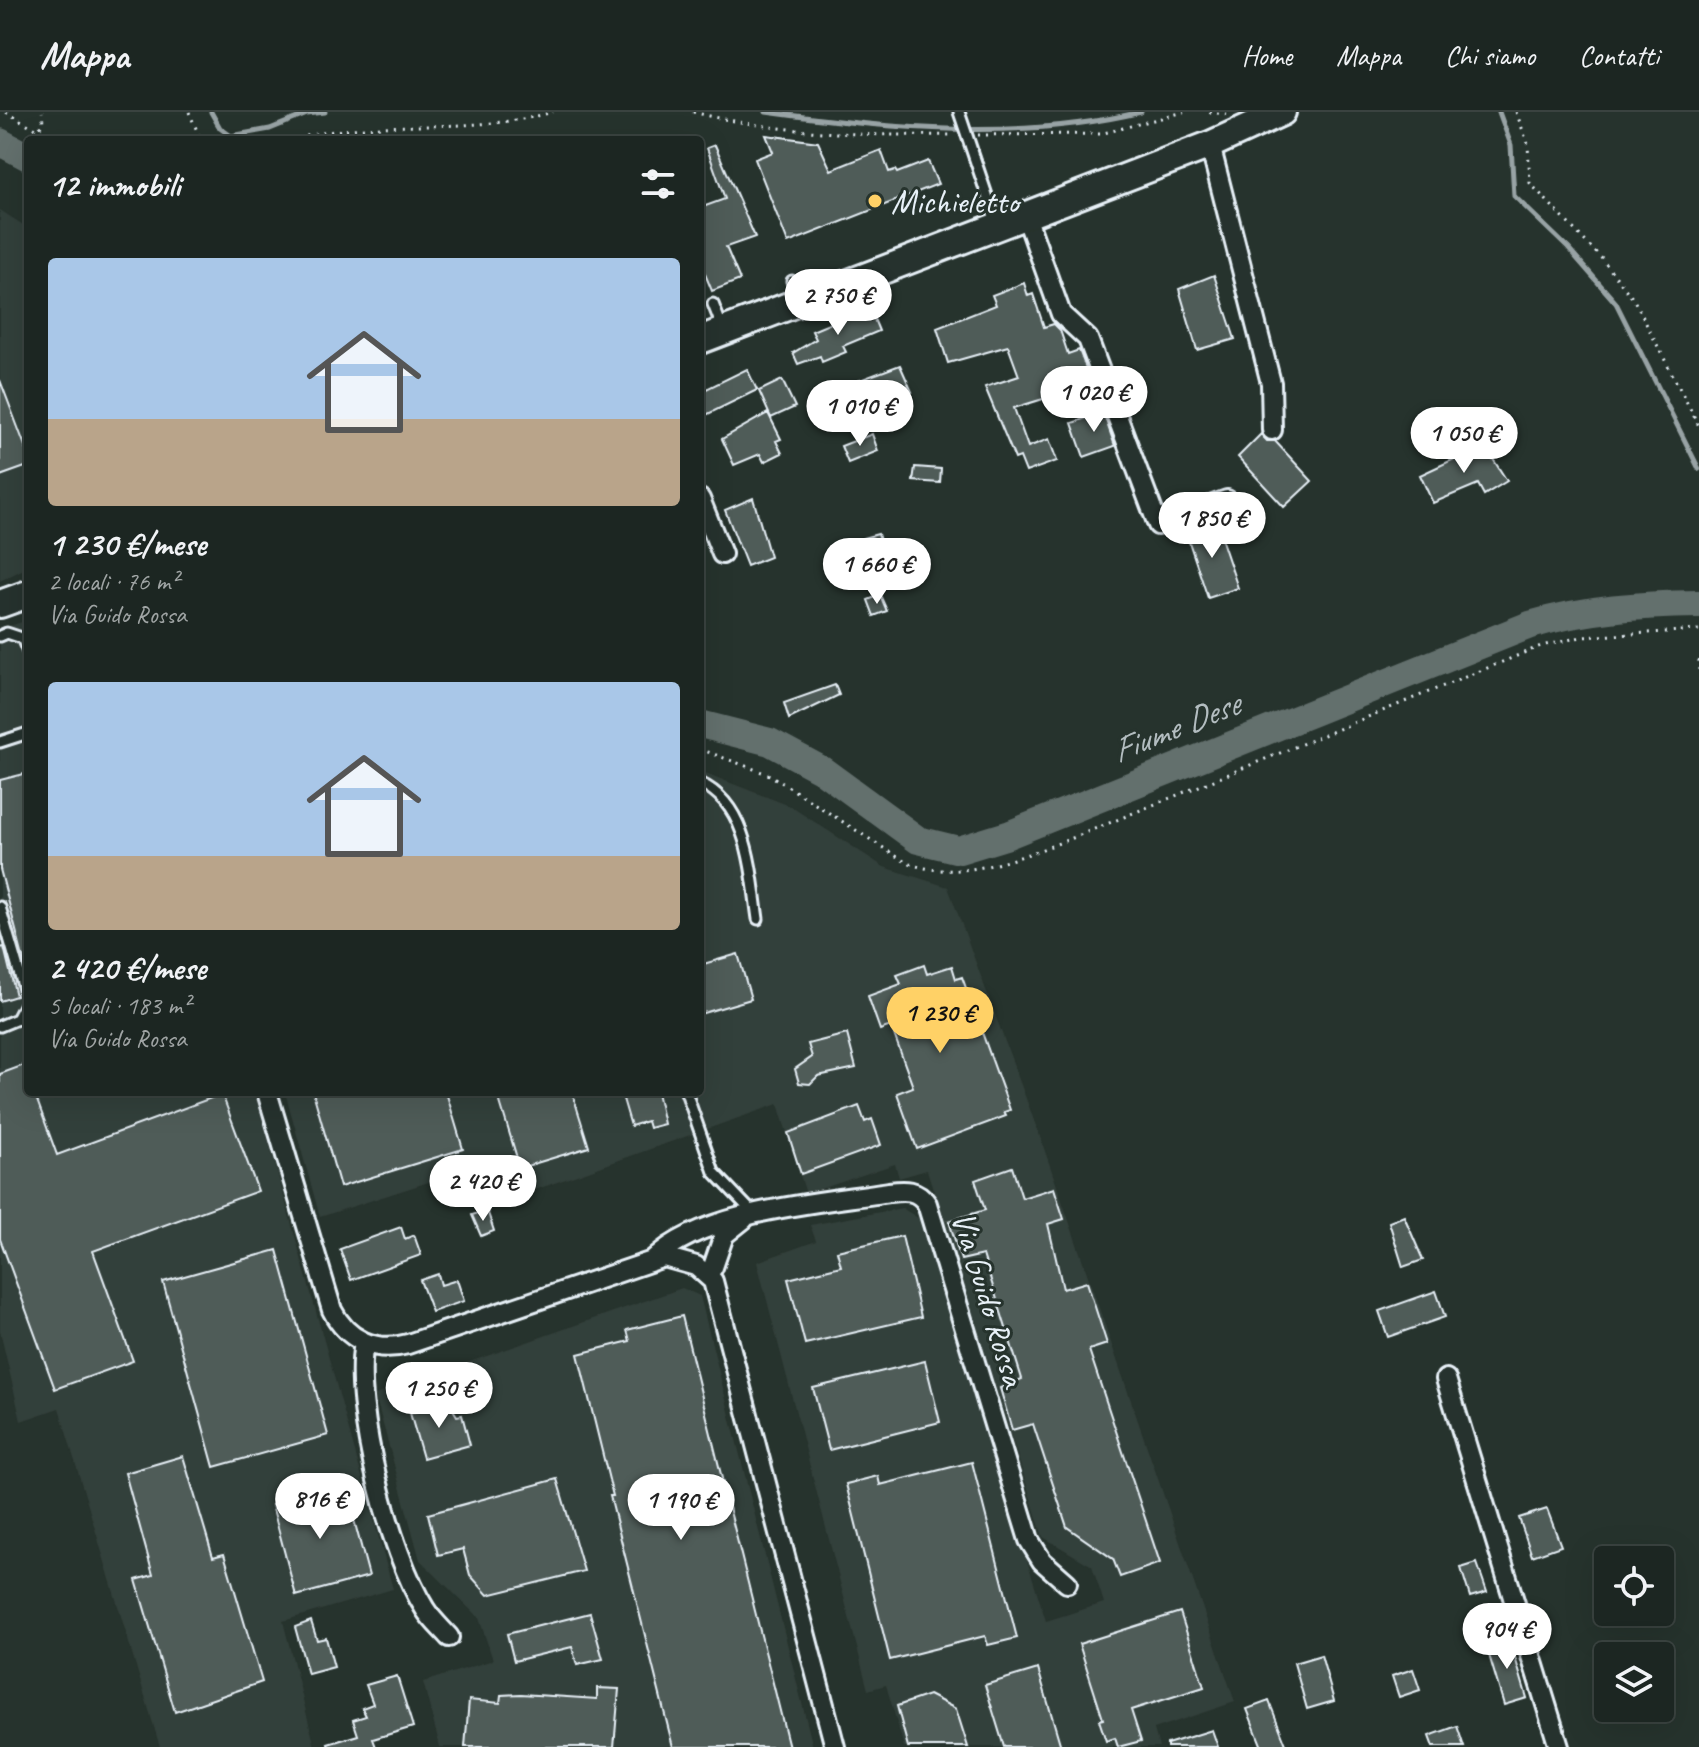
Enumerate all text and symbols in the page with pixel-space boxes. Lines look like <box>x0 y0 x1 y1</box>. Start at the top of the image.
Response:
text: Mappa <box>40 32 129 79</box>
text: Home <box>1242 38 1292 73</box>
text: Mappa <box>1336 38 1401 73</box>
text: Chi siamo <box>1445 38 1535 73</box>
text: Contatti <box>1579 38 1659 73</box>
icon: filters <box>636 162 680 206</box>
text: 12 immobili <box>48 163 180 206</box>
place label: Michieletto <box>891 180 1022 223</box>
marker: Michieletto <box>866 192 884 210</box>
pin: 2 750 € <box>764 269 912 337</box>
text: 2 750 € <box>803 278 873 311</box>
icon: home <box>292 310 436 454</box>
pin: 1 020 € <box>1020 366 1168 434</box>
text: 1 020 € <box>1058 375 1130 408</box>
pin: 1 010 € <box>786 380 934 448</box>
text: 1 010 € <box>824 389 896 422</box>
pin: 1 050 € <box>1390 407 1538 475</box>
text: 1 050 € <box>1429 416 1499 449</box>
pin: 1 850 € <box>1138 492 1286 560</box>
text: 1 850 € <box>1177 501 1247 534</box>
text: 1 230 €/mese <box>48 522 206 565</box>
pin: 1 660 € <box>803 538 951 606</box>
text: 1 660 € <box>841 547 913 580</box>
text: 2 locali · 76 m² <box>48 565 178 598</box>
text: Via Guido Rossa <box>48 598 186 631</box>
water label: Fiume Dese <box>1104 679 1251 773</box>
icon: home <box>292 734 436 878</box>
text: 2 420 €/mese <box>48 946 206 989</box>
pin: 1 230 € <box>866 987 1014 1055</box>
text: 5 locali · 183 m² <box>48 989 190 1022</box>
text: 1 230 € <box>904 996 976 1029</box>
text: Via Guido Rossa <box>48 1022 186 1055</box>
pin: 2 420 € <box>409 1155 557 1223</box>
text: 2 420 € <box>447 1164 519 1197</box>
street label: Via Guido Rossa <box>942 1206 1037 1394</box>
pin: 1 250 € <box>365 1362 513 1430</box>
text: 1 250 € <box>404 1371 474 1404</box>
pin: 816 € <box>264 1473 376 1541</box>
pin: 1 190 € <box>607 1474 755 1542</box>
text: 816 € <box>293 1482 347 1515</box>
text: 1 190 € <box>646 1483 716 1516</box>
map controls <box>1594 1546 1674 1722</box>
button: locate <box>1594 1546 1674 1626</box>
pin: 904 € <box>1451 1603 1563 1671</box>
text: 904 € <box>1481 1612 1533 1645</box>
button: layers <box>1594 1642 1674 1722</box>

